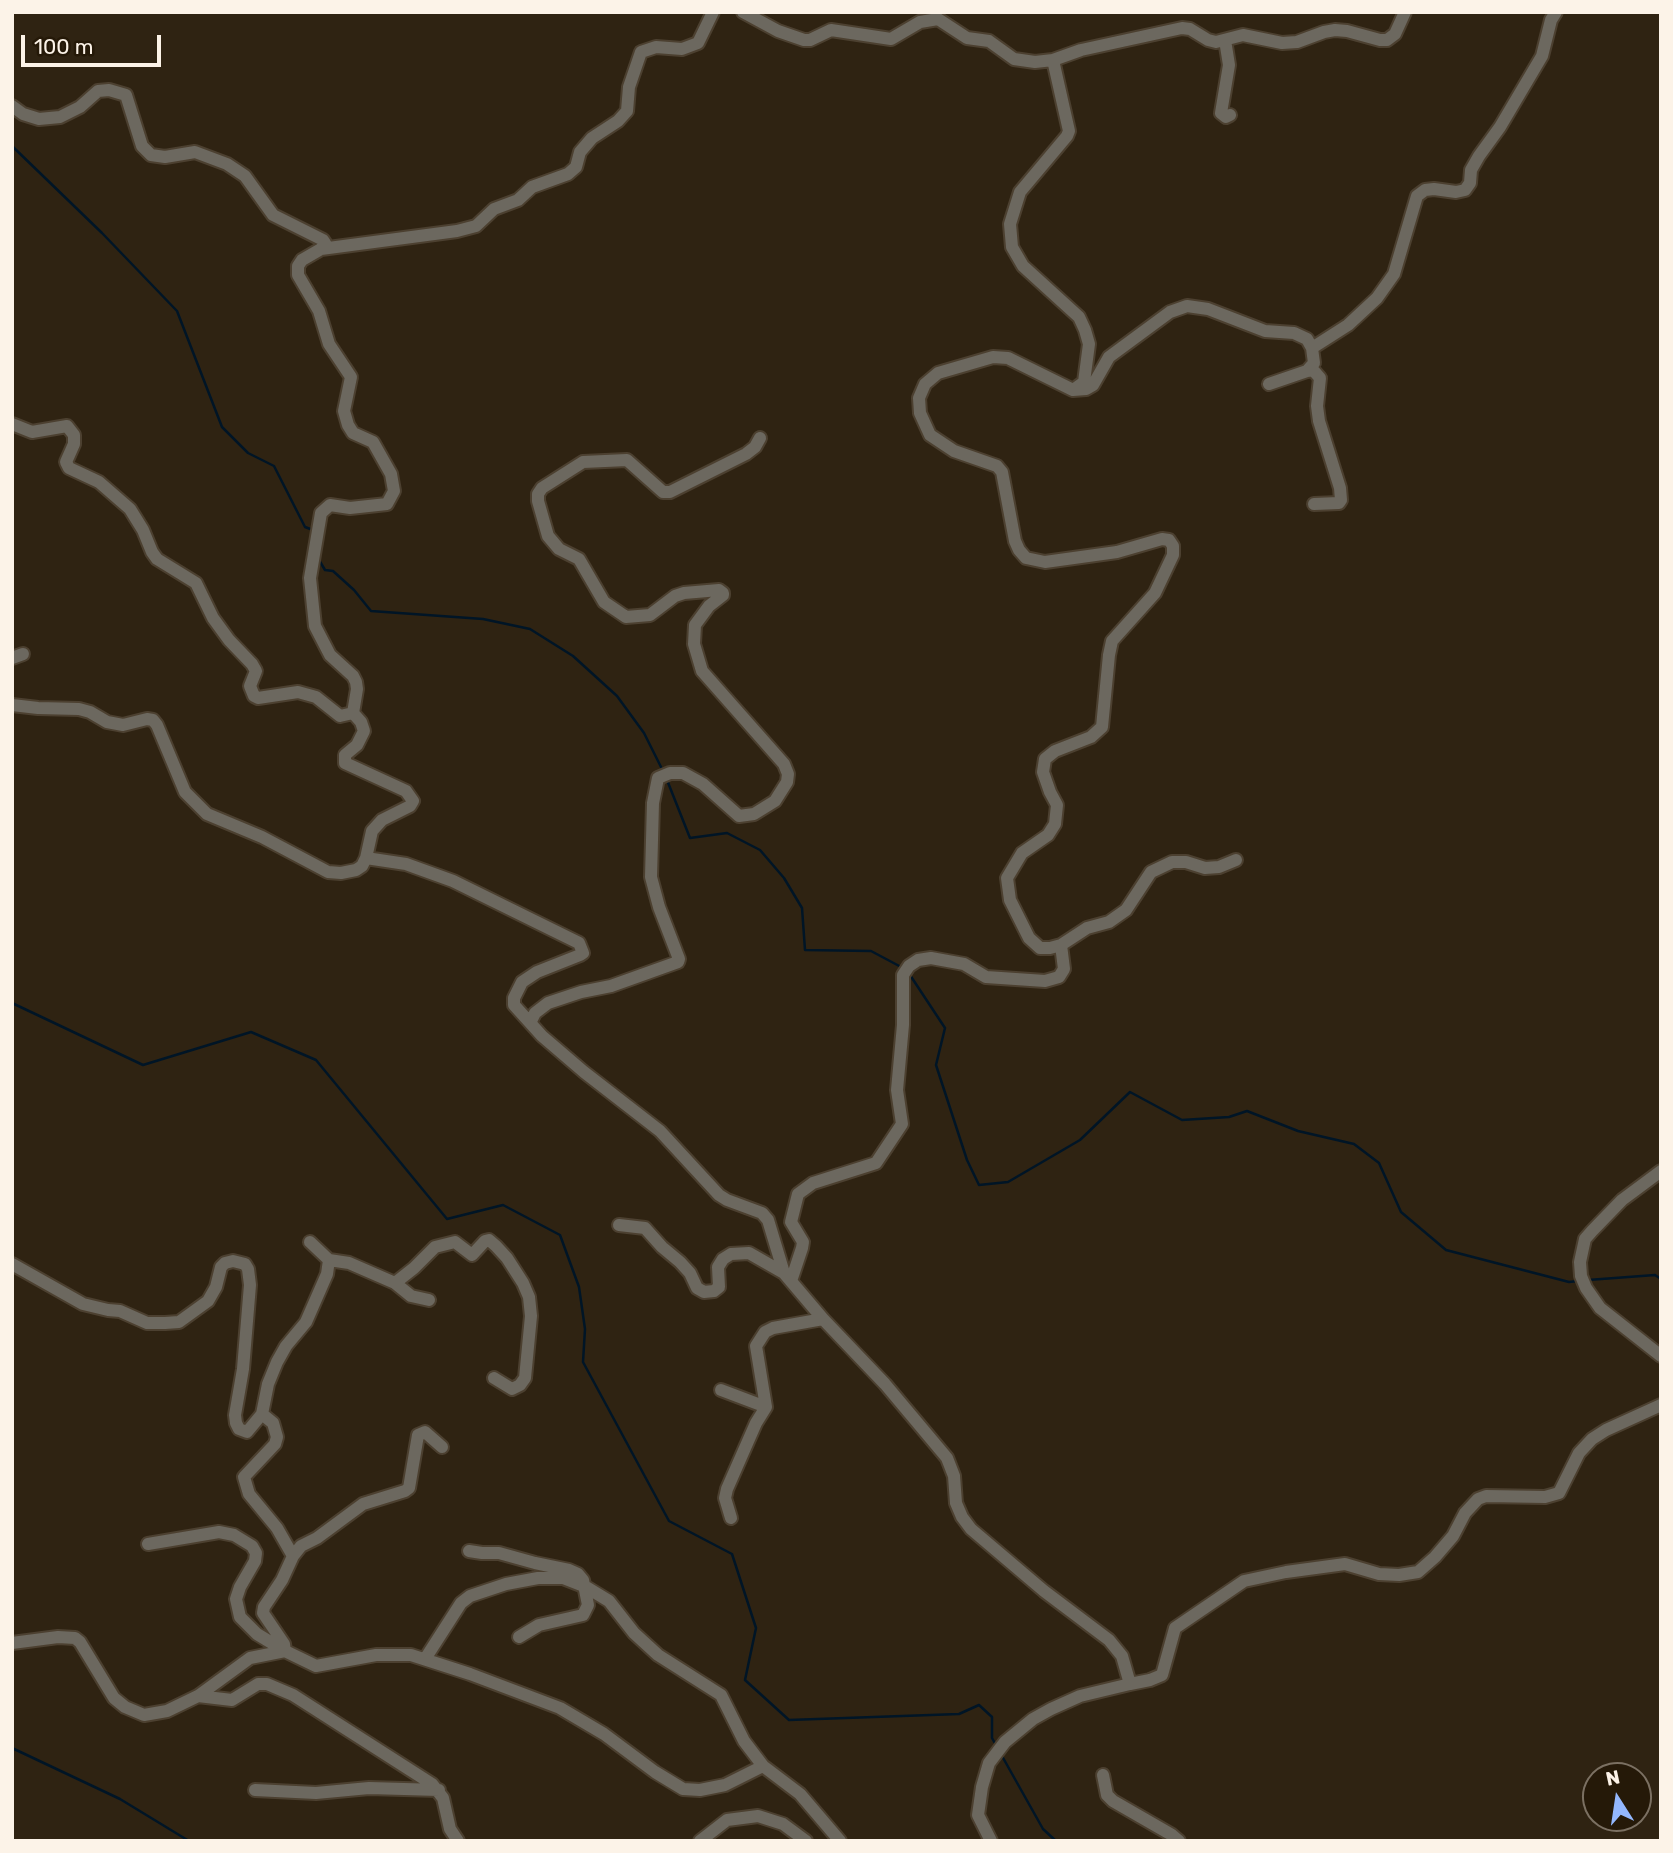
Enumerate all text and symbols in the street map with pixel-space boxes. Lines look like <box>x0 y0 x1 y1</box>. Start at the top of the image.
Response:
scale bar <box>24 21 164 65</box>
text: 100 m <box>34 34 93 59</box>
north arrow <box>1582 1762 1652 1832</box>
text: N <box>1604 1765 1622 1791</box>

